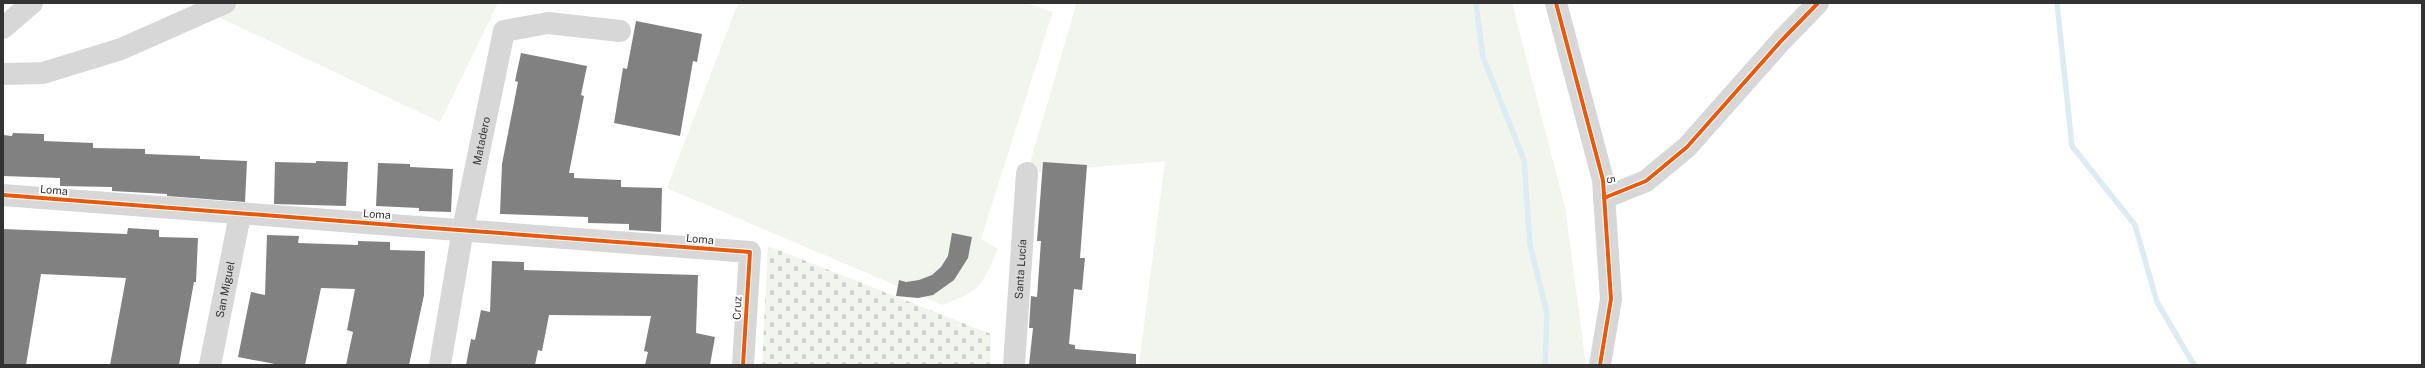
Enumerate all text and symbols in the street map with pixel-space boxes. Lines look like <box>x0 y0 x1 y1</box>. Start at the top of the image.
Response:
street label: Matadero <box>470 116 492 166</box>
street label: 5 <box>1605 176 1617 184</box>
street label: Loma <box>40 183 68 197</box>
street label: Loma <box>363 207 391 221</box>
street label: Loma <box>686 232 714 246</box>
street label: Santa Lucía <box>1012 239 1028 300</box>
street label: San Miguel <box>214 260 237 319</box>
street label: Cruz <box>730 296 744 320</box>

